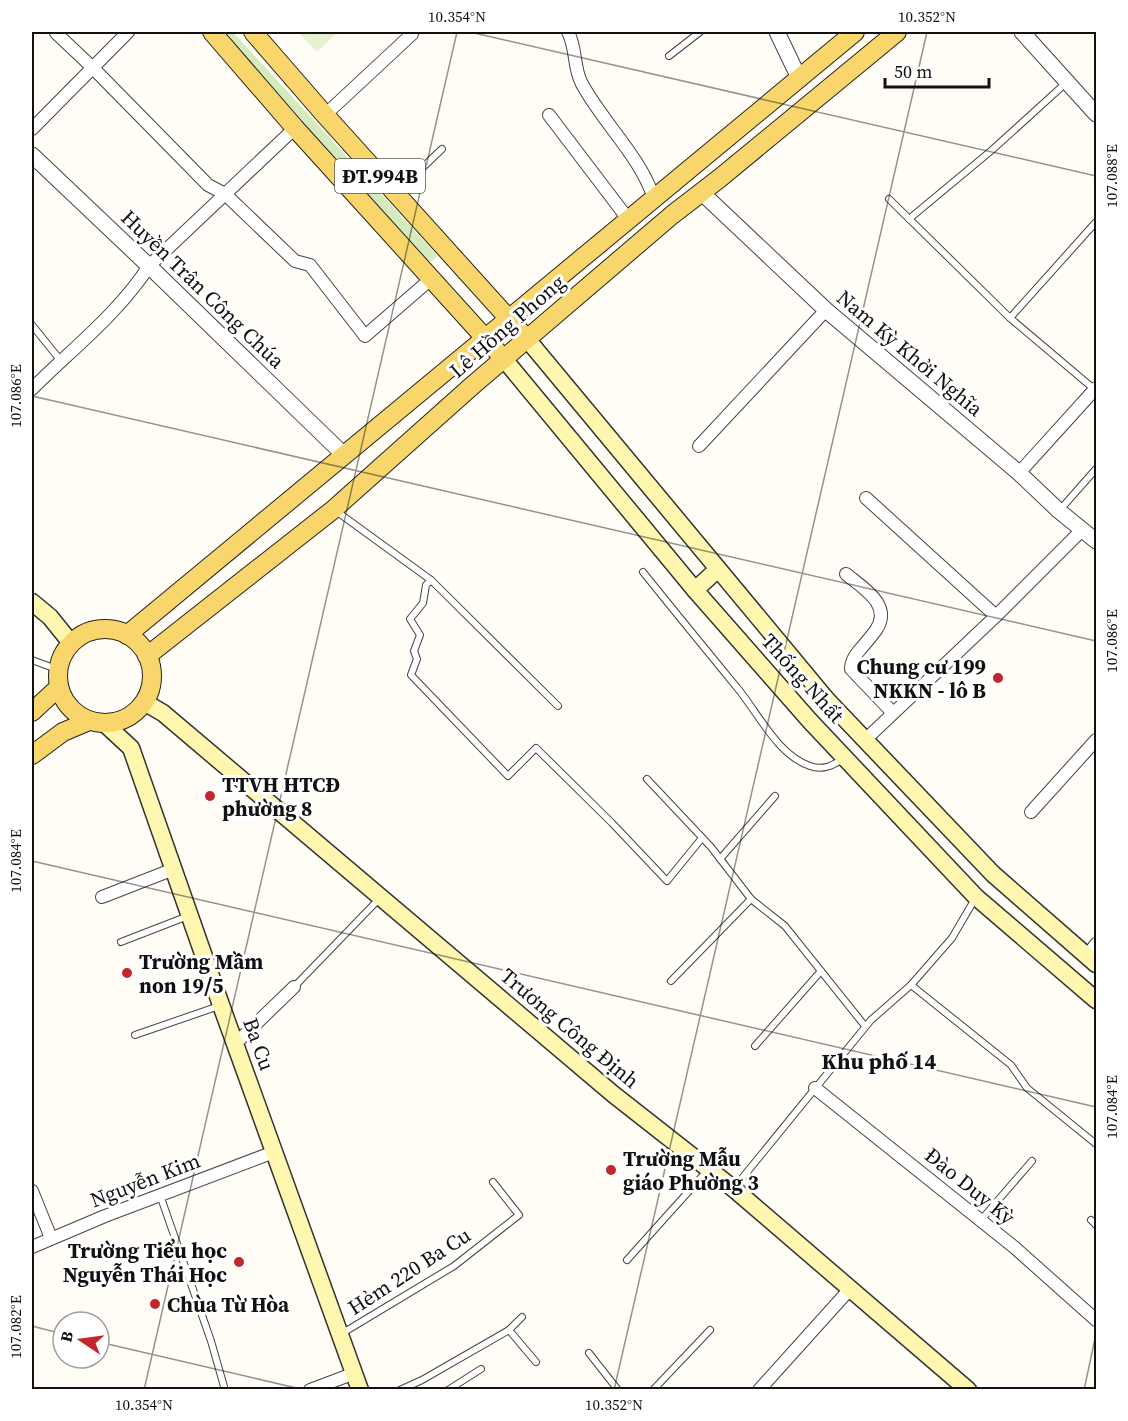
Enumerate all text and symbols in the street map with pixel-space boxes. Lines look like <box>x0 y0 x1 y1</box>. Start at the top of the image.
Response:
text: 10.354°N <box>428 6 486 27</box>
text: 10.352°N <box>898 6 956 27</box>
scale bar <box>885 51 988 89</box>
text: 50 m <box>894 59 932 84</box>
text: 107.088°E <box>1101 144 1122 208</box>
road number: ĐT.994B <box>335 159 425 193</box>
street label: Huyền Trân Công Chúa <box>115 203 291 375</box>
street label: Lê Hồng Phong <box>443 268 571 384</box>
street label: Nam Kỳ Khởi Nghĩa <box>831 283 990 423</box>
text: 107.086°E <box>5 364 26 428</box>
text: 107.086°E <box>1101 609 1122 673</box>
street label: Thống Nhất <box>755 627 851 729</box>
place label: Chung cư 199 NKKN - lô B <box>856 652 986 705</box>
marker: Chung cư 199 NKKN - lô B <box>991 671 1005 685</box>
place label: TTVH HTCĐ phường 8 <box>222 770 340 823</box>
marker: TTVH HTCĐ phường 8 <box>203 789 217 803</box>
text: 107.084°E <box>5 829 26 893</box>
place label: Trường Mầm non 19/5 <box>139 947 263 1000</box>
street label: Trương Công Định <box>494 961 646 1095</box>
marker: Trường Mầm non 19/5 <box>120 966 134 980</box>
street label: Ba Cu <box>236 1014 282 1074</box>
district label: Khu phố 14 <box>822 1046 936 1076</box>
text: 107.084°E <box>1101 1075 1122 1139</box>
street label: Đào Duy Kỳ <box>919 1141 1021 1231</box>
place label: Trường Mẫu giáo Phường 3 <box>623 1144 759 1197</box>
street label: Nguyễn Kim <box>86 1146 204 1214</box>
marker: Trường Mẫu giáo Phường 3 <box>604 1163 618 1177</box>
street label: Hẻm 220 Ba Cu <box>342 1220 476 1322</box>
place label: Trường Tiểu học Nguyễn Thái Học <box>63 1236 227 1289</box>
marker: Trường Tiểu học Nguyễn Thái Học <box>232 1255 246 1269</box>
place label: Chùa Từ Hòa <box>167 1290 290 1319</box>
text: 107.082°E <box>5 1295 26 1359</box>
marker: Chùa Từ Hòa <box>148 1297 162 1311</box>
north arrow <box>51 1310 111 1370</box>
text: B <box>54 1329 78 1344</box>
text: 10.354°N <box>115 1394 173 1415</box>
text: 10.352°N <box>585 1394 643 1415</box>

